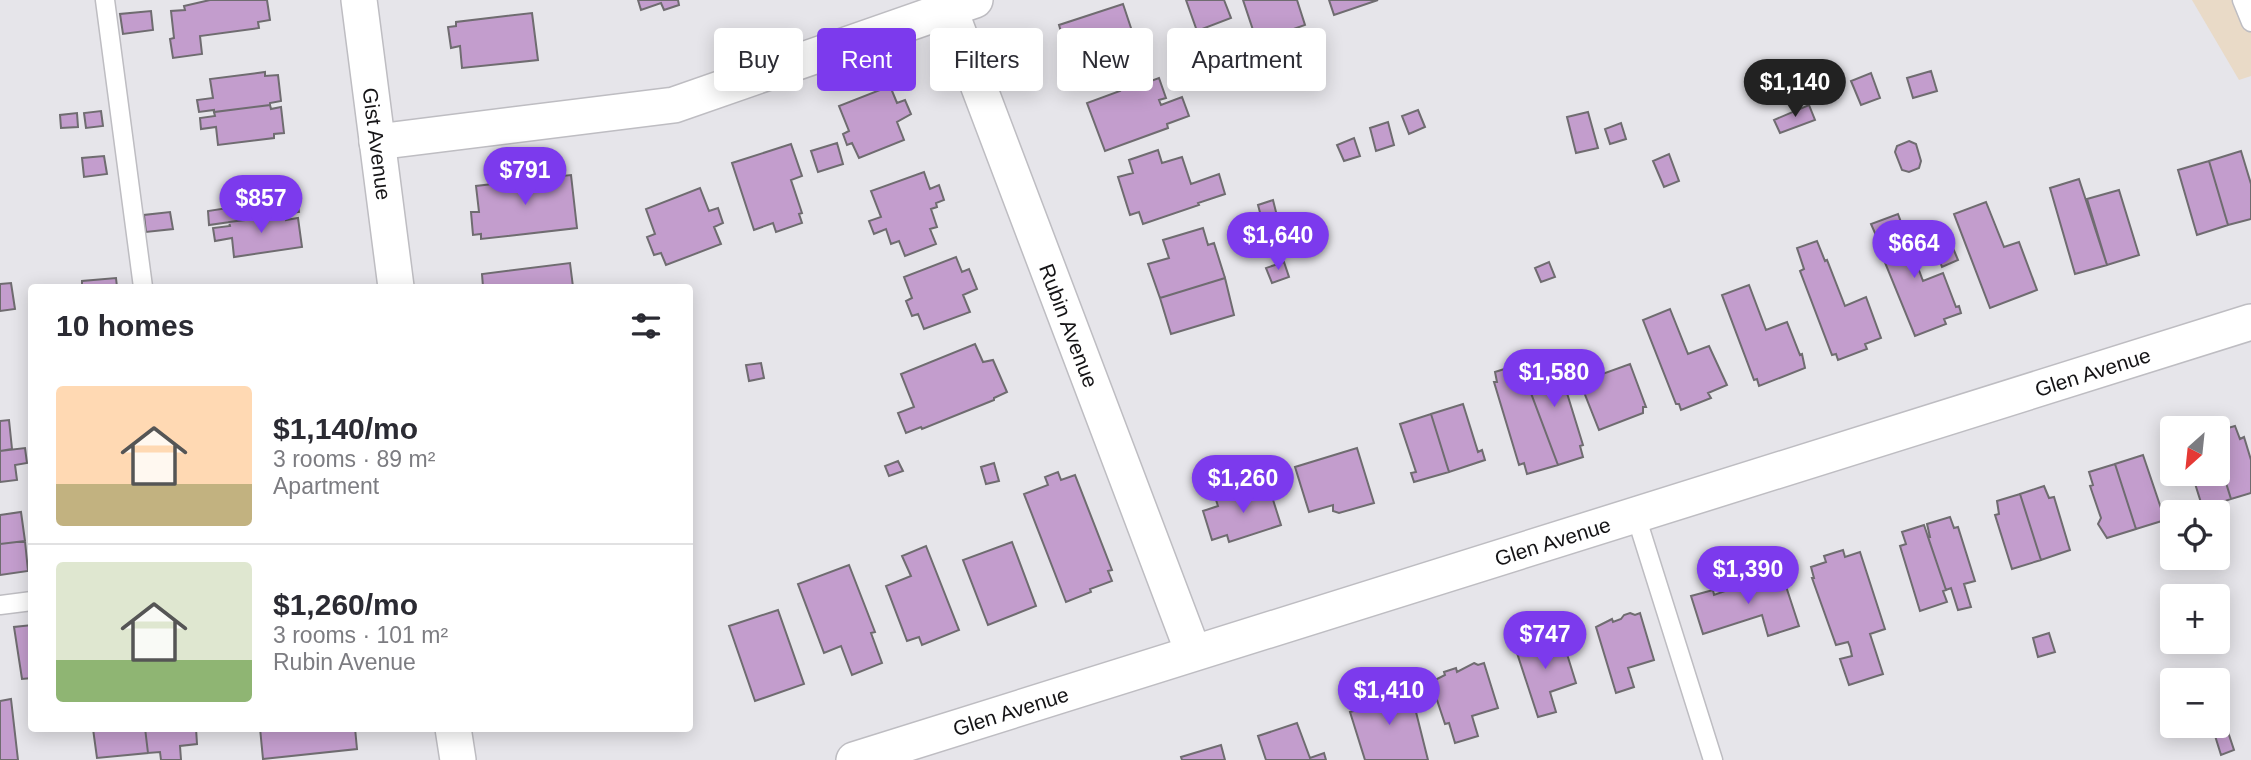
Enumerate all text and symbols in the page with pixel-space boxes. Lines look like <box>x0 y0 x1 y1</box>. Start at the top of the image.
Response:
chip: Buy <box>714 28 803 91</box>
chip: Rent <box>817 28 916 91</box>
chip: Filters <box>930 28 1043 91</box>
chip: New <box>1057 28 1153 91</box>
chip: Apartment <box>1167 28 1326 91</box>
pin: $1,140 <box>1738 60 1852 119</box>
text: $1,140 <box>1760 69 1830 95</box>
street label: Gist Avenue <box>359 86 396 201</box>
pin: $791 <box>484 148 566 207</box>
text: $791 <box>499 157 551 183</box>
pin: $857 <box>220 176 302 235</box>
text: $857 <box>235 185 287 211</box>
pin: $1,640 <box>1221 212 1335 272</box>
pin: $664 <box>1873 220 1955 280</box>
text: $1,640 <box>1243 222 1313 248</box>
text: $664 <box>1888 230 1940 256</box>
street label: Rubin Avenue <box>1035 260 1103 391</box>
icon: filters <box>627 307 665 345</box>
text: 10 homes <box>56 309 194 342</box>
street label: Glen Avenue <box>2032 343 2153 401</box>
pin: $1,580 <box>1497 350 1611 409</box>
text: $1,580 <box>1519 359 1589 385</box>
text: $1,140/mo <box>273 412 418 445</box>
icon: home <box>112 414 196 498</box>
north arrow <box>2160 416 2230 486</box>
map controls <box>2160 416 2230 738</box>
text: 3 rooms · 89 m² <box>273 446 435 472</box>
pin: $1,260 <box>1186 456 1300 515</box>
text: $1,260 <box>1208 465 1278 491</box>
text: Apartment <box>273 473 379 499</box>
button: locate <box>2160 500 2230 570</box>
street label: Glen Avenue <box>1492 512 1613 570</box>
pin: $1,390 <box>1691 546 1805 606</box>
text: $1,390 <box>1713 556 1783 582</box>
button: + <box>2160 584 2230 654</box>
text: $1,260/mo <box>273 588 418 621</box>
icon: home <box>112 590 196 674</box>
pin: $747 <box>1504 612 1586 671</box>
text: $747 <box>1519 621 1571 647</box>
text: 3 rooms · 101 m² <box>273 622 448 648</box>
text: Rubin Avenue <box>273 649 416 675</box>
pin: $1,410 <box>1332 668 1446 727</box>
button: − <box>2160 668 2230 738</box>
text: $1,410 <box>1354 677 1424 703</box>
street label: Glen Avenue <box>950 682 1071 740</box>

